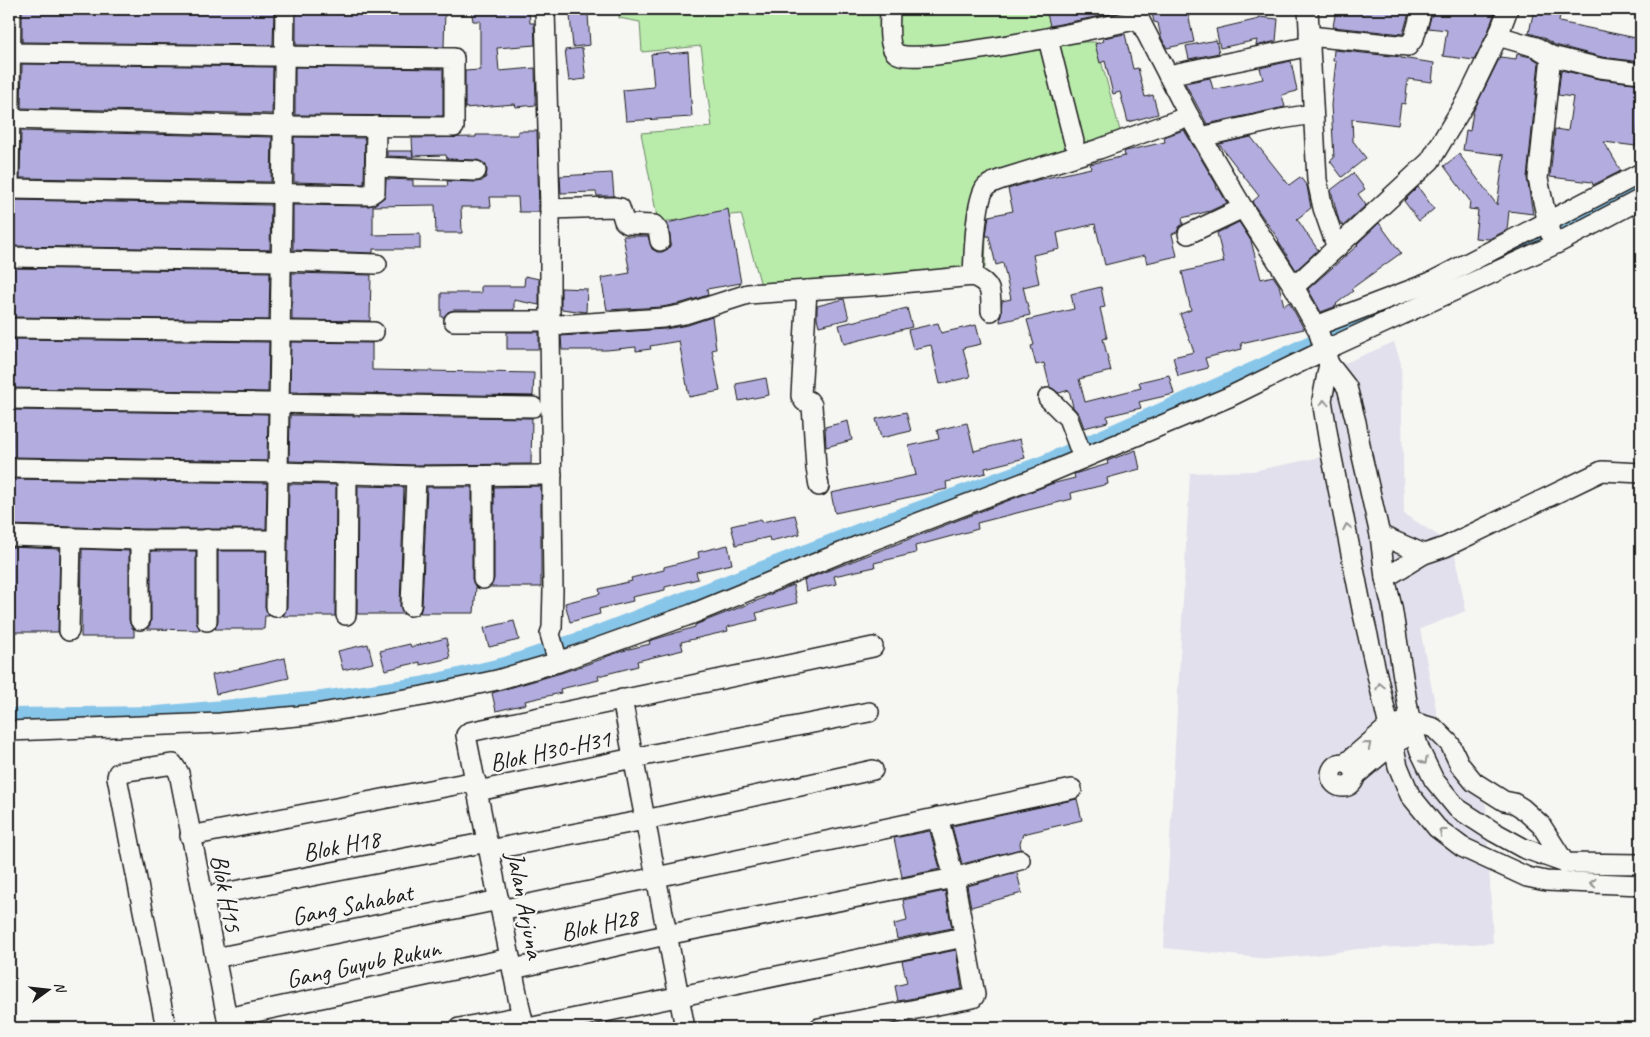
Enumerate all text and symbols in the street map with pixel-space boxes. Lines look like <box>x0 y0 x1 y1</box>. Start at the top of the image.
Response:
one-way arrow <box>1318 399 1329 407</box>
one-way arrow <box>1342 523 1352 531</box>
one-way arrow <box>1375 681 1386 690</box>
street label: Blok H30-H31 <box>487 722 615 779</box>
one-way arrow <box>1362 741 1371 750</box>
one-way arrow <box>1418 755 1428 764</box>
street label: Blok H18 <box>300 822 385 869</box>
one-way arrow <box>1439 829 1448 837</box>
street label: Jalan Arjuna <box>499 848 551 963</box>
street label: Blok H15 <box>203 852 250 936</box>
street label: Gang Sahabat <box>289 876 418 933</box>
one-way arrow <box>1588 877 1596 888</box>
street label: Blok H28 <box>558 901 643 949</box>
street label: Gang Guyub Rukun <box>283 932 445 996</box>
north arrow <box>22 964 72 1014</box>
text: N <box>51 980 70 995</box>

